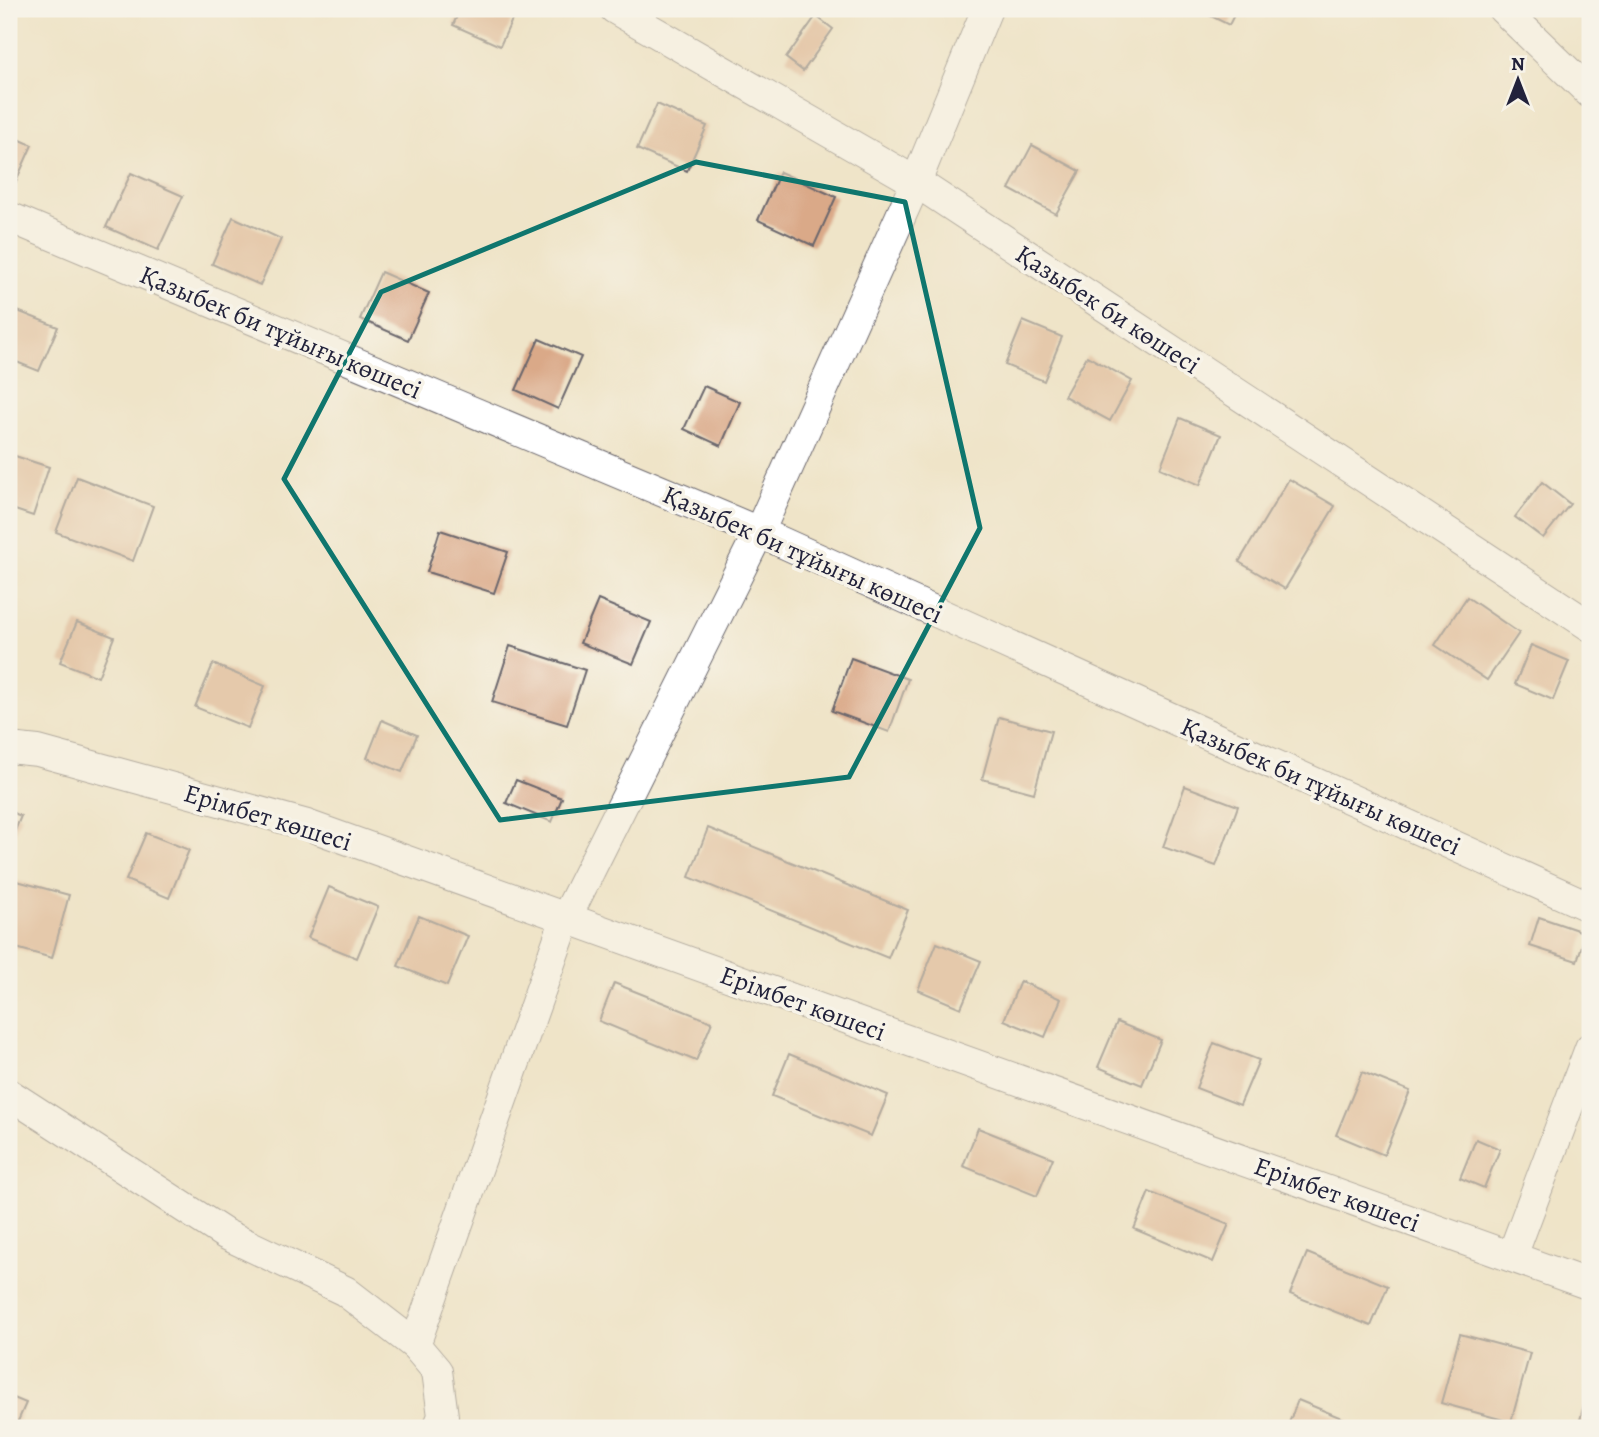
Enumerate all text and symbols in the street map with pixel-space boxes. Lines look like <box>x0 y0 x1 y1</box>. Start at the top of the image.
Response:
north arrow <box>1484 46 1554 116</box>
text: N <box>1511 51 1525 77</box>
street label: Қазыбек би көшесі <box>1009 237 1207 382</box>
street label: Қазыбек би тұйығы көшесі <box>135 257 427 408</box>
street label: Қазыбек би тұйығы көшесі <box>657 477 948 632</box>
street label: Қазыбек би тұйығы көшесі <box>1175 709 1466 864</box>
street label: Ерімбет көшесі <box>180 775 356 860</box>
street label: Ерімбет көшесі <box>715 957 891 1050</box>
street label: Ерімбет көшесі <box>1249 1148 1425 1241</box>

